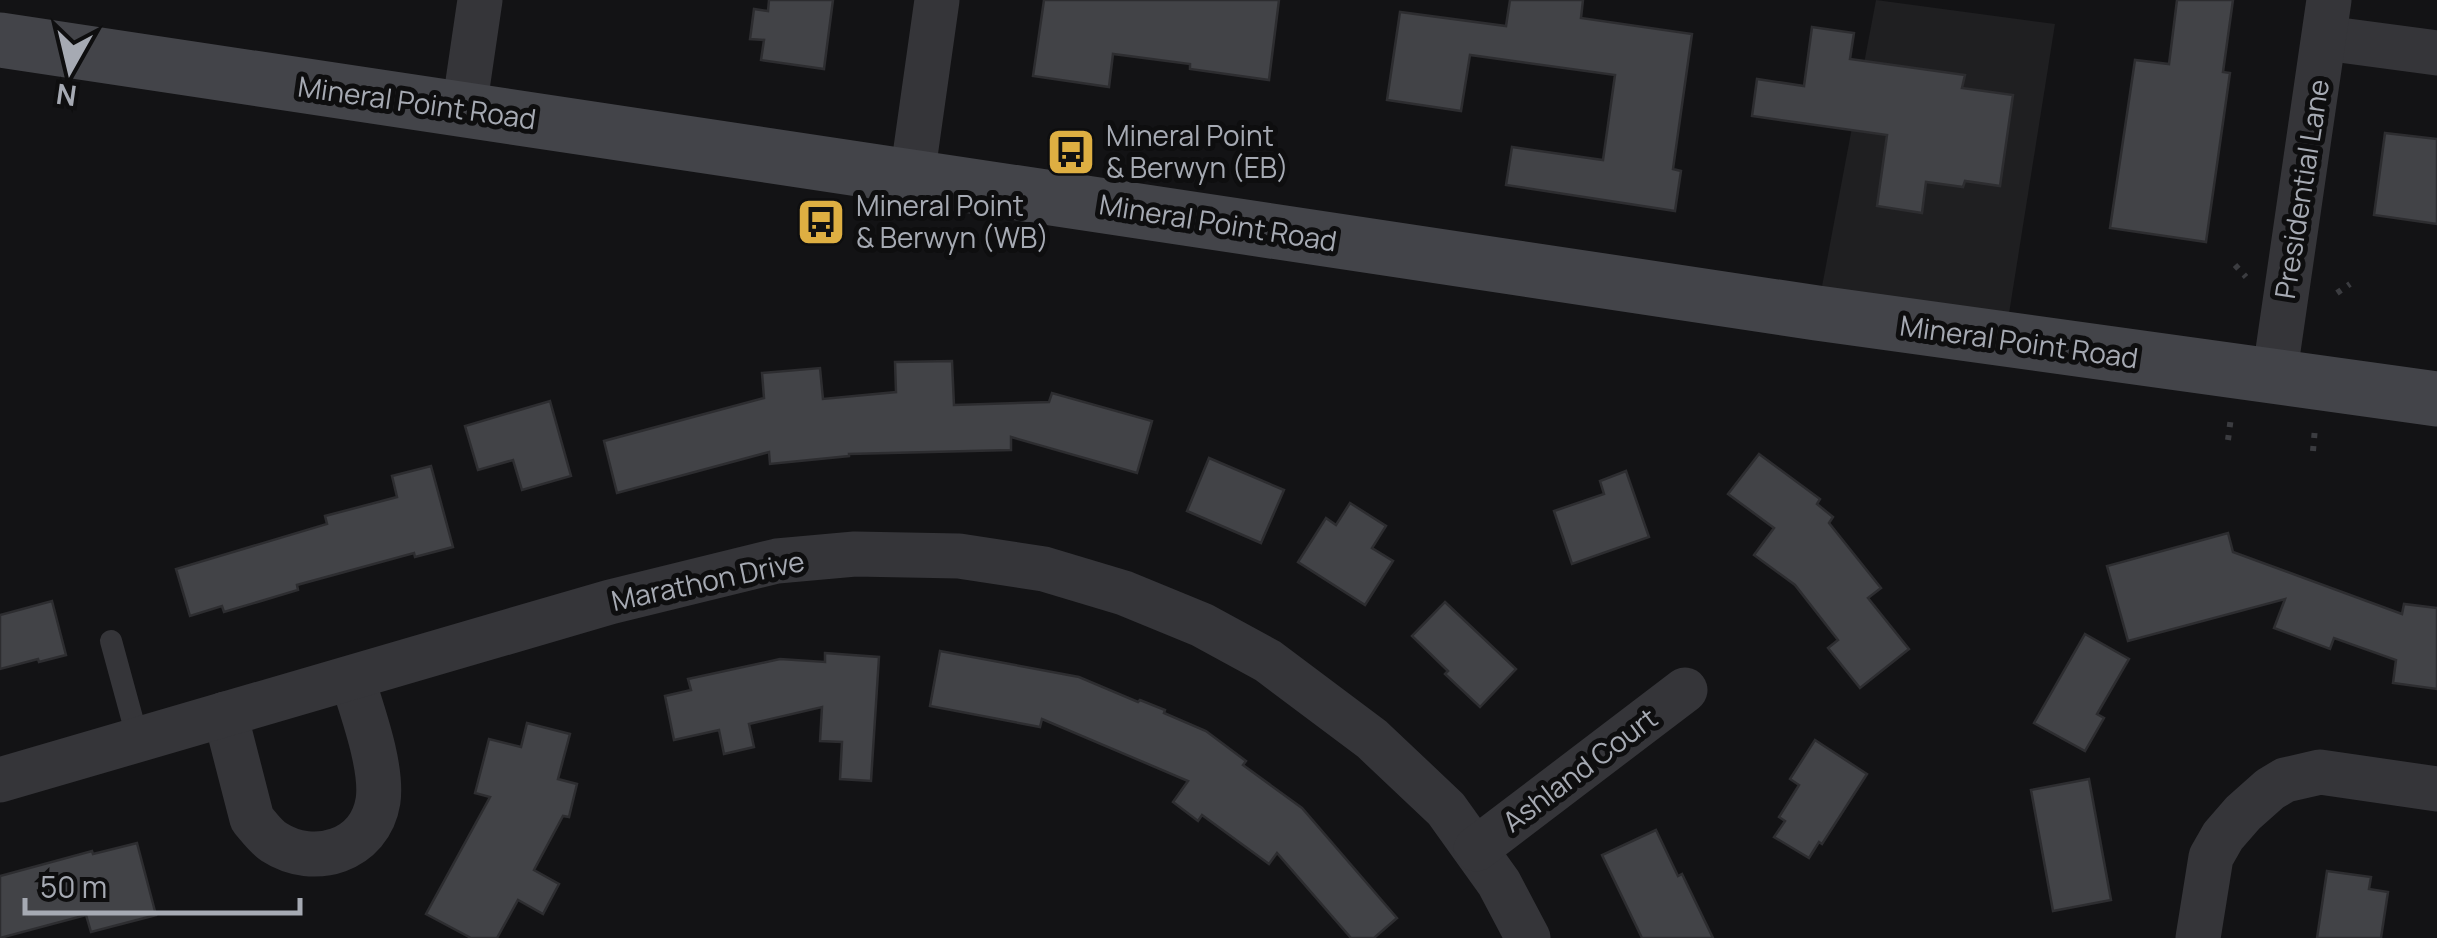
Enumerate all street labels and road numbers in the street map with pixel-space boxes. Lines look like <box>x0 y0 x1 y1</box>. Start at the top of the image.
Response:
street label: Mineral Point Road <box>296 66 539 138</box>
street label: Presidential Lane <box>2265 76 2337 301</box>
street label: Mineral Point Road <box>1097 184 1340 260</box>
street label: Mineral Point Road <box>1898 305 2141 377</box>
street label: Marathon Drive <box>608 541 808 619</box>
street label: Ashland Court <box>1494 699 1664 840</box>

